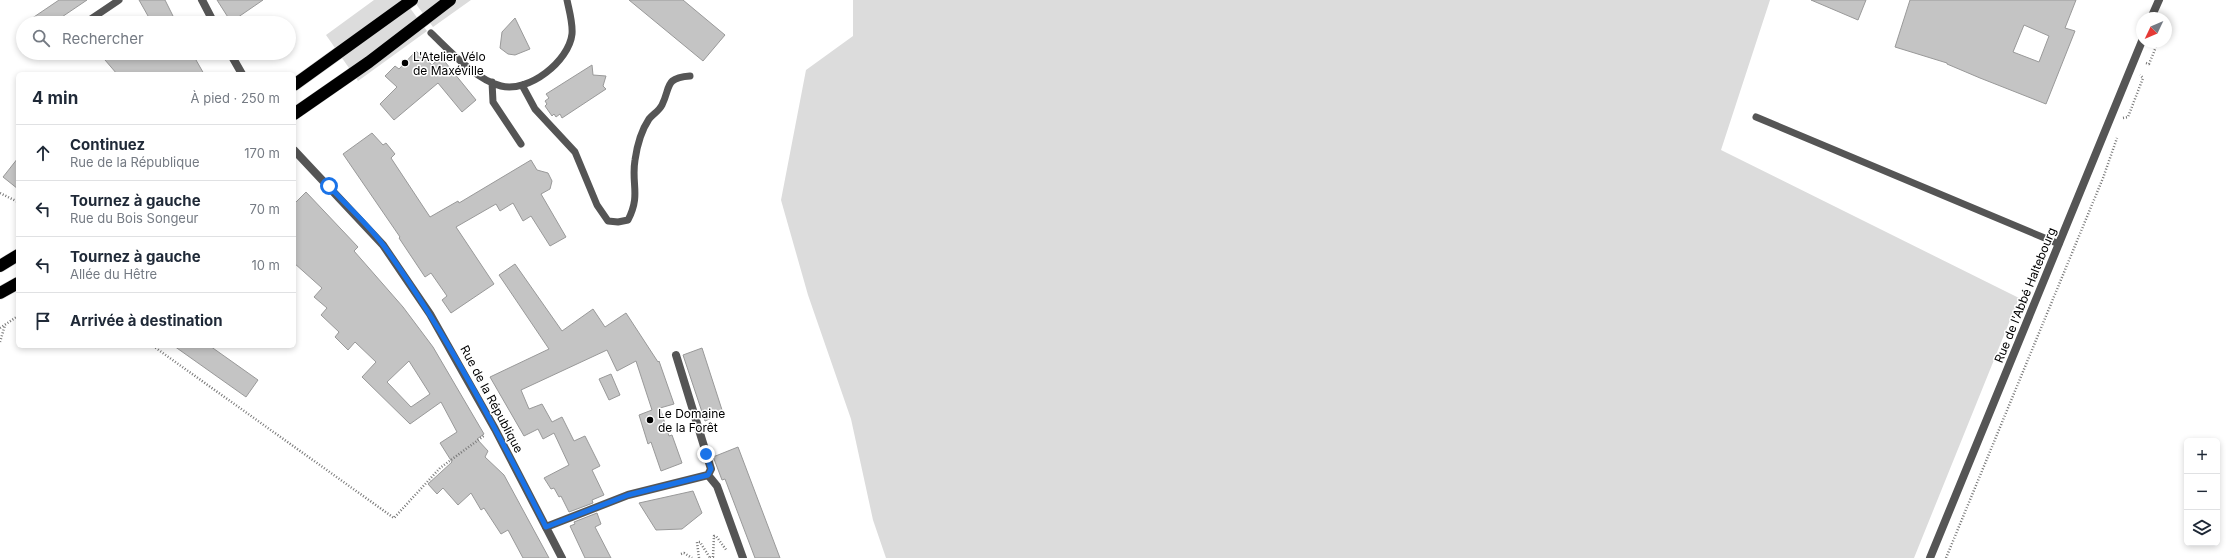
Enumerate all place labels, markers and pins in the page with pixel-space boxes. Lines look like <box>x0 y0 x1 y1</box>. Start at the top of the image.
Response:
place label: L'Atelier Vélo de Maxéville <box>413 49 486 78</box>
marker: L'Atelier Vélo de Maxéville <box>400 58 410 68</box>
place label: Le Domaine de la Forêt <box>658 406 725 435</box>
marker: Le Domaine de la Forêt <box>645 415 655 425</box>

